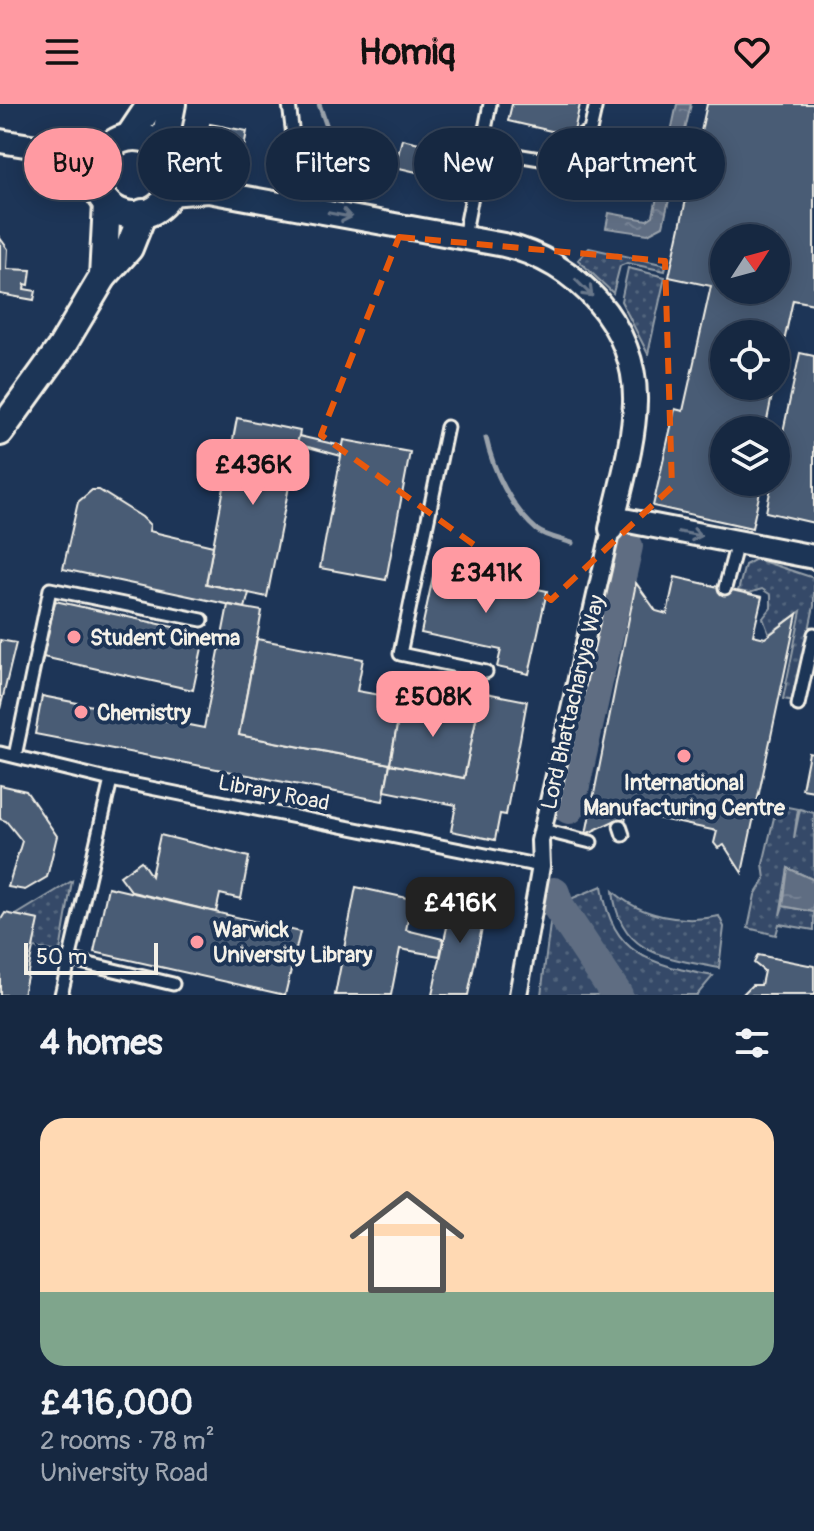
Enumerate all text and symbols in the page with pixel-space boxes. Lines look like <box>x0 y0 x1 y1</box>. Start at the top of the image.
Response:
icon: menu <box>40 30 84 74</box>
text: Homiq <box>359 30 455 75</box>
icon: heart <box>730 30 774 74</box>
chip: Buy <box>24 128 122 200</box>
chip: Rent <box>138 128 250 200</box>
chip: Filters <box>266 128 398 200</box>
chip: New <box>414 128 522 200</box>
chip: Apartment <box>538 128 725 200</box>
one-way arrow <box>327 208 352 223</box>
north arrow <box>710 224 790 304</box>
map controls <box>710 224 790 496</box>
one-way arrow <box>575 278 594 298</box>
button: locate <box>710 320 790 400</box>
button: layers <box>710 416 790 496</box>
pin: £436K <box>197 439 309 507</box>
text: £436K <box>214 449 292 481</box>
one-way arrow <box>676 527 702 542</box>
pin: £341K <box>430 547 542 615</box>
text: £341K <box>450 557 522 589</box>
street label: Lord Bhattacharyya Way <box>535 592 611 812</box>
place label: Student Cinema <box>90 624 240 652</box>
marker: Student Cinema <box>65 628 83 646</box>
pin: £508K <box>377 671 489 739</box>
text: £508K <box>394 681 472 713</box>
place label: Chemistry <box>97 699 192 727</box>
marker: Chemistry <box>72 703 90 721</box>
marker: International Manufacturing Centre <box>675 747 693 765</box>
street label: Library Road <box>216 768 332 817</box>
place label: International Manufacturing Centre <box>583 769 786 822</box>
pin: £416K <box>404 877 516 945</box>
text: £416K <box>424 887 496 919</box>
place label: Warwick University Library <box>213 916 373 969</box>
marker: Warwick University Library <box>188 933 206 951</box>
scale bar <box>24 939 158 975</box>
text: 50 m <box>36 943 87 971</box>
icon: filters <box>730 1021 774 1065</box>
text: 4 homes <box>40 1022 162 1065</box>
icon: home <box>335 1170 479 1314</box>
text: £416,000 <box>40 1382 193 1425</box>
text: 2 rooms · 78 m² <box>40 1425 215 1457</box>
text: University Road <box>40 1457 208 1489</box>

